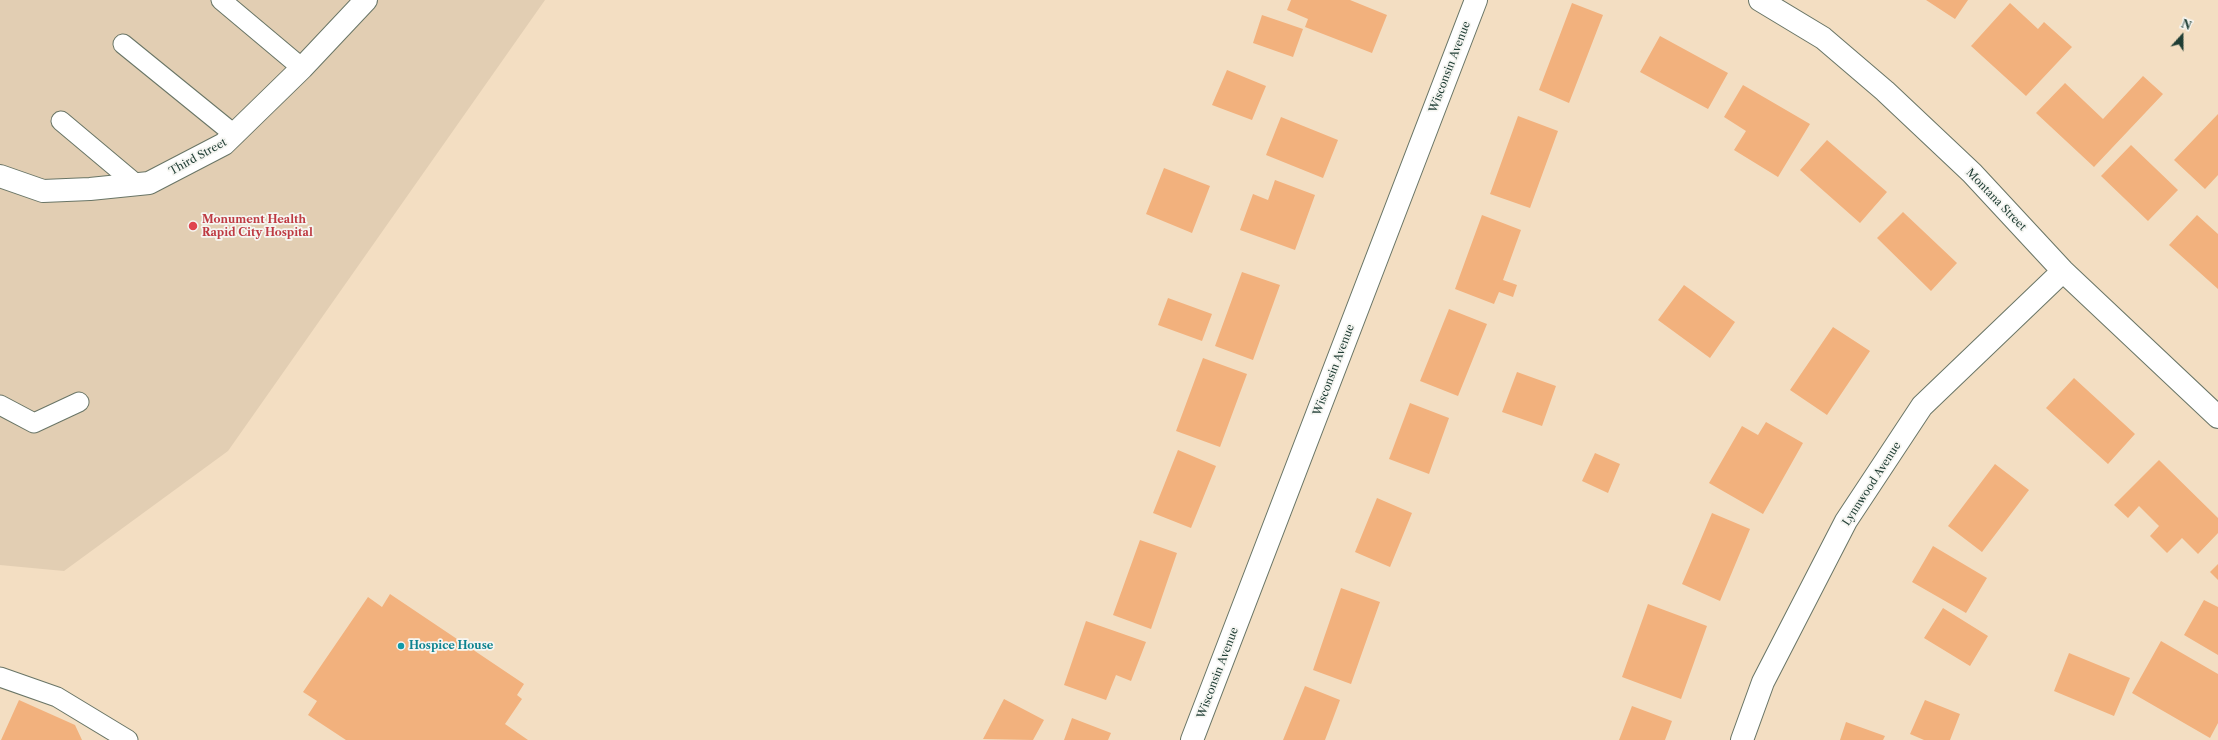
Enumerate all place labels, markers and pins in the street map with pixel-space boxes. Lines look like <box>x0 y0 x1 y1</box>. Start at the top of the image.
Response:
place label: Monument Health Rapid City Hospital <box>202 213 313 239</box>
marker: Monument Health Rapid City Hospital <box>187 220 199 232</box>
place label: Hospice House <box>409 639 493 653</box>
marker: Hospice House <box>396 641 406 651</box>

